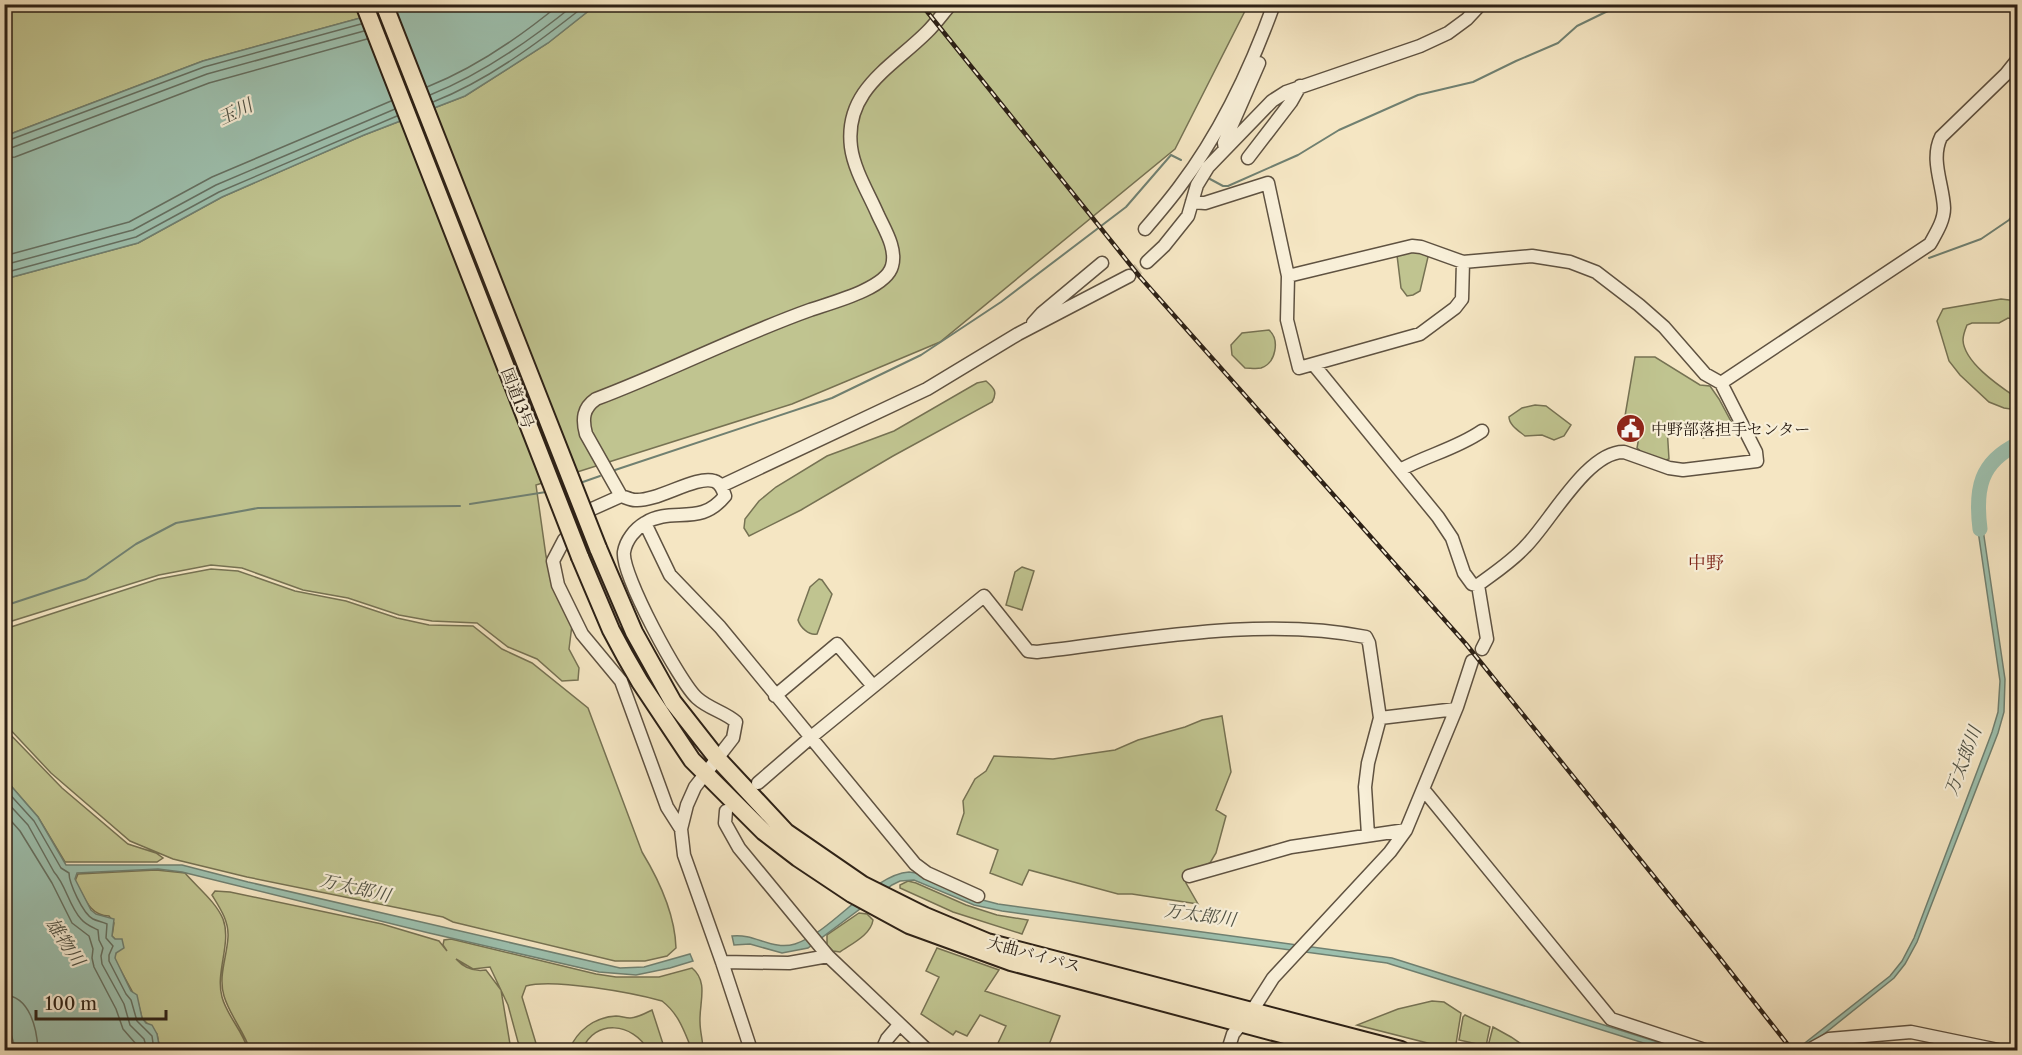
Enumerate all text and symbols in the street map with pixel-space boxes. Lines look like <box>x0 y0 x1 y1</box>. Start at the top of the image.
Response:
water label: 玉川 <box>214 93 258 130</box>
street label: 国道13号 <box>497 365 539 431</box>
public building icon: 中野部落担手センター <box>1614 413 1646 445</box>
place label: 中野部落担手センター <box>1651 419 1810 439</box>
district label: 中野 <box>1688 552 1724 574</box>
water label: 万太郎川 <box>1940 722 1987 799</box>
water label: 万太郎川 <box>317 869 395 907</box>
water label: 万太郎川 <box>1163 899 1239 931</box>
water label: 雄物川 <box>41 913 90 972</box>
street label: 大曲バイパス <box>985 932 1083 976</box>
scale bar <box>36 983 166 1021</box>
text: 100 m <box>45 993 97 1015</box>

